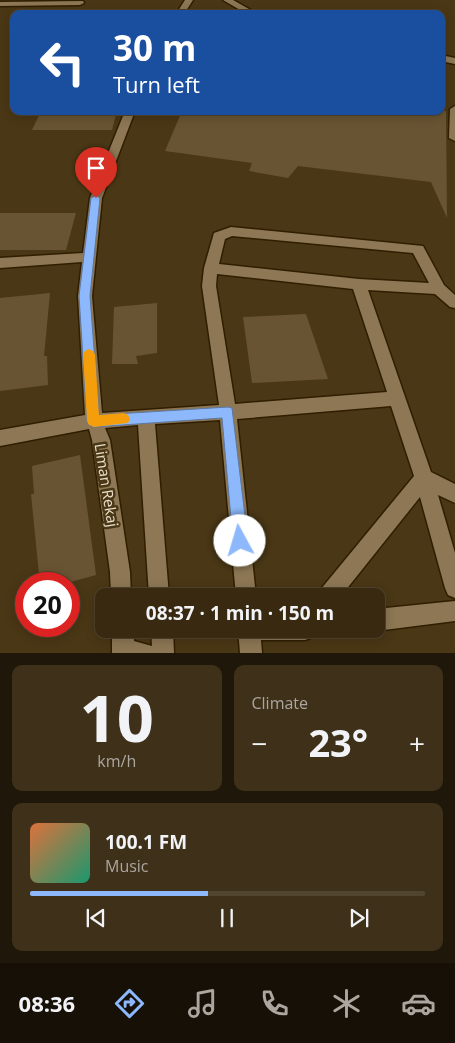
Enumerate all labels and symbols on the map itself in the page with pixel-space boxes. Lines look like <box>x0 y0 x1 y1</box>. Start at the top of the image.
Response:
pin <box>75 147 117 198</box>
street label: Liman Rekaj <box>91 442 123 528</box>
position arrow <box>213 514 265 566</box>
speed limit sign: 20 <box>15 572 80 637</box>

